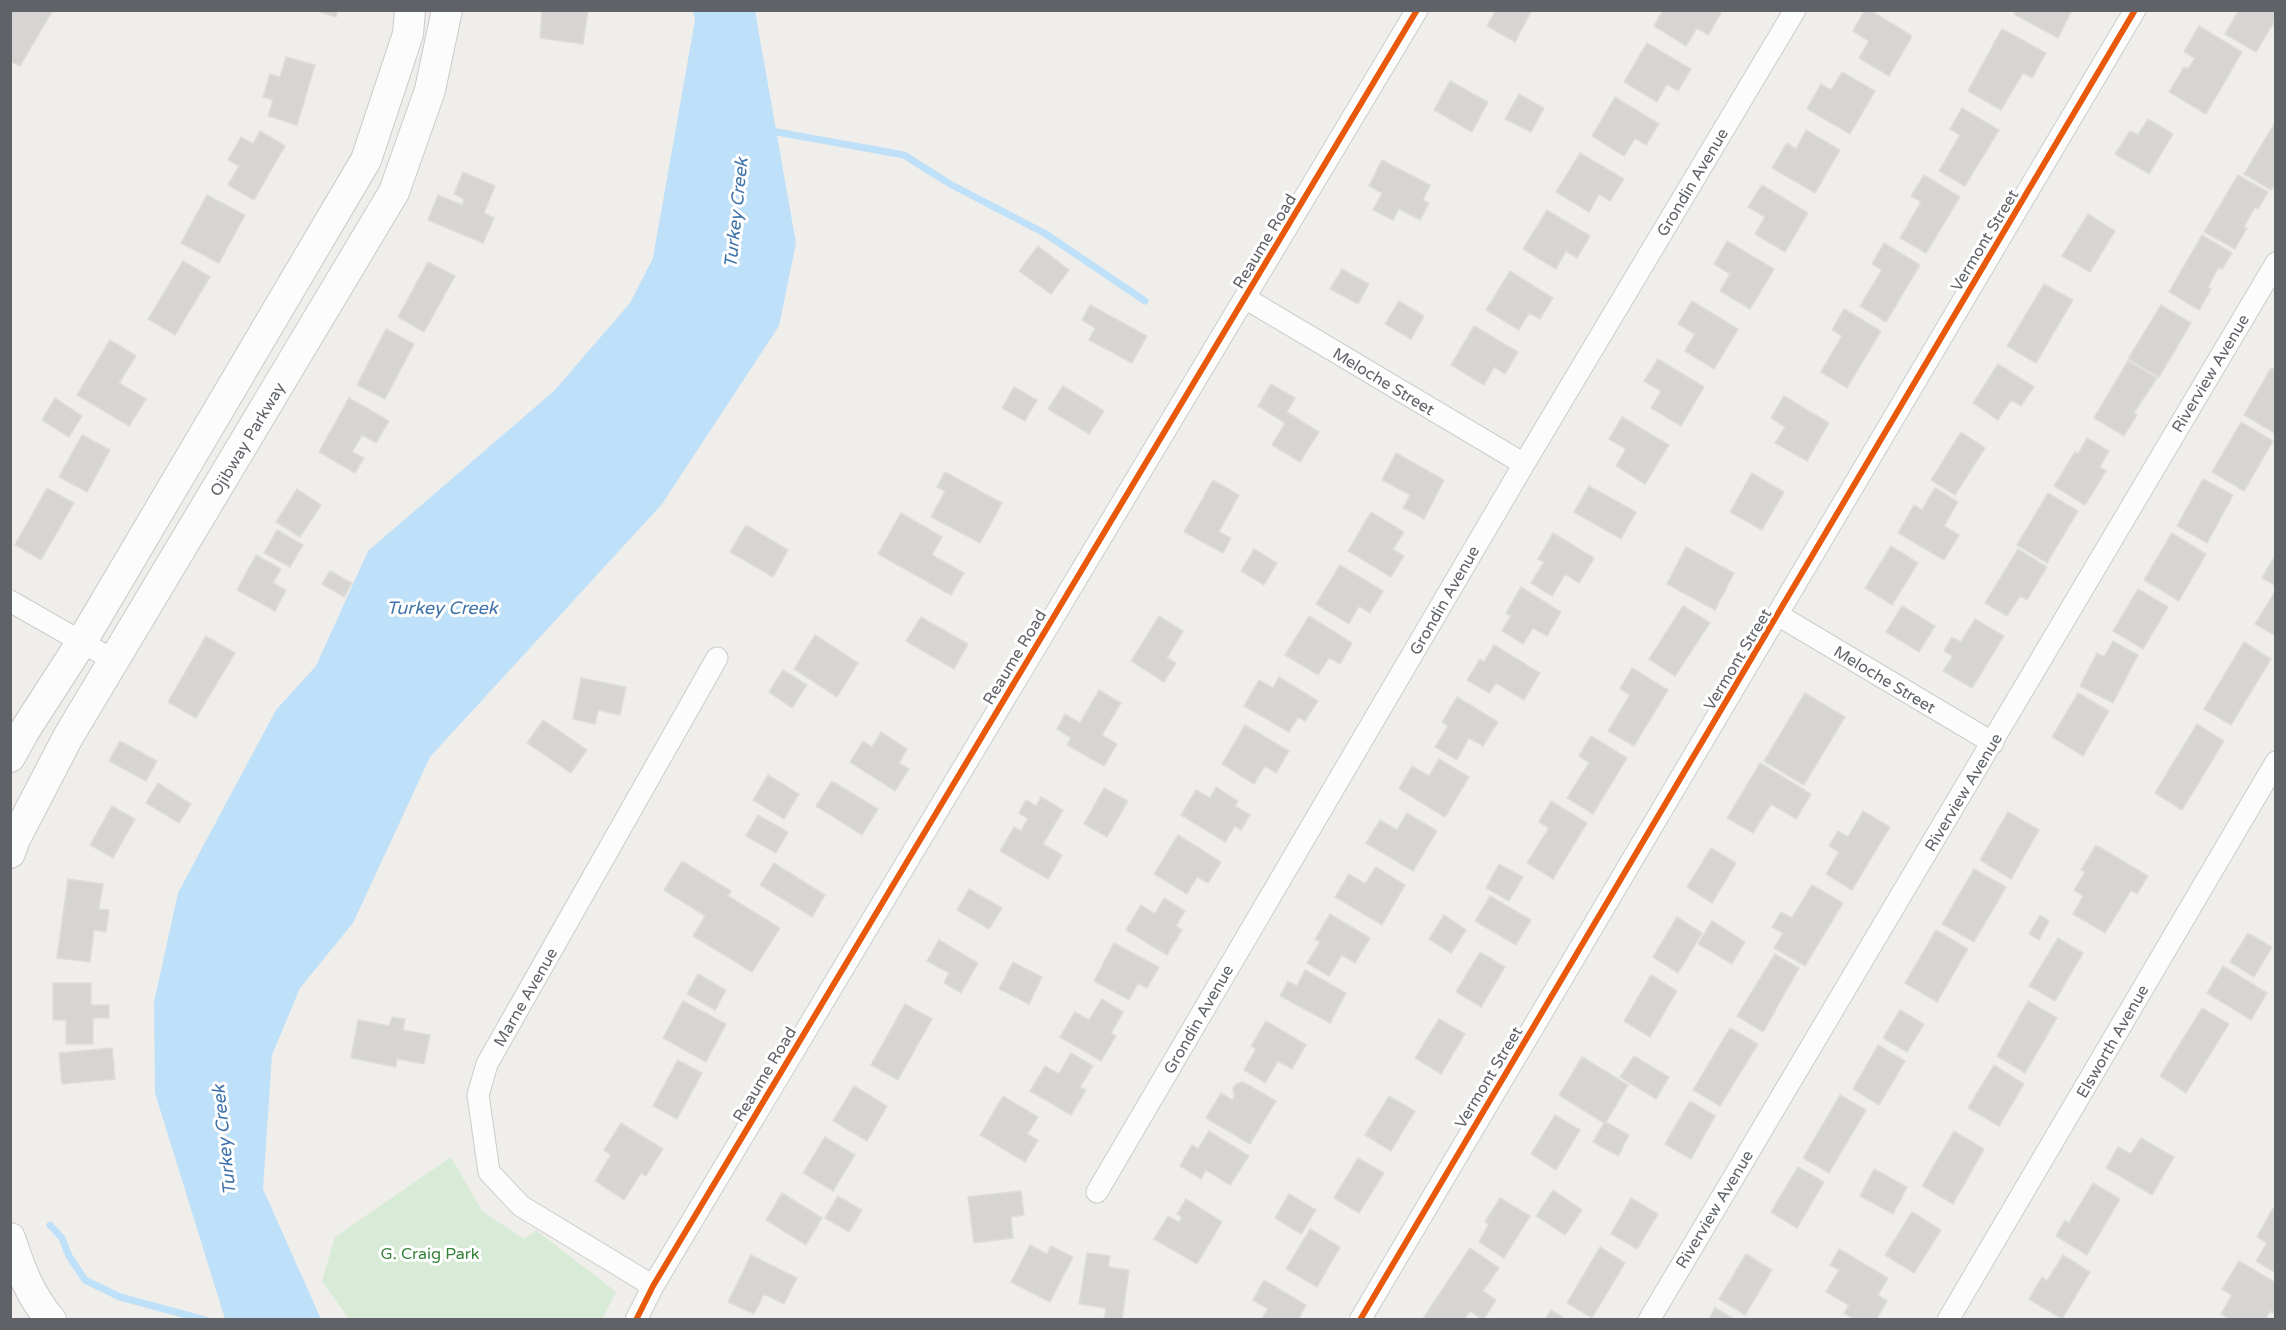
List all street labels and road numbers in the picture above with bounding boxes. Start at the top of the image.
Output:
street label: Grondin Avenue [1653,125,1733,240]
street label: Vermont Street [1947,186,2023,295]
street label: Reaume Road [1229,190,1301,293]
street label: Riverview Avenue [2168,311,2254,436]
street label: Meloche Street [1329,344,1438,420]
street label: Ojibway Parkway [206,379,290,500]
street label: Grondin Avenue [1406,542,1484,659]
street label: Vermont Street [1700,605,1776,714]
street label: Reaume Road [979,606,1051,709]
street label: Meloche Street [1830,642,1939,718]
street label: Riverview Avenue [1921,730,2007,855]
street label: Marne Avenue [490,945,562,1050]
street label: Grondin Avenue [1160,961,1238,1078]
street label: Elsworth Avenue [2072,981,2153,1102]
street label: Reaume Road [729,1023,801,1126]
street label: Vermont Street [1451,1023,1527,1132]
street label: Riverview Avenue [1672,1147,1758,1272]

